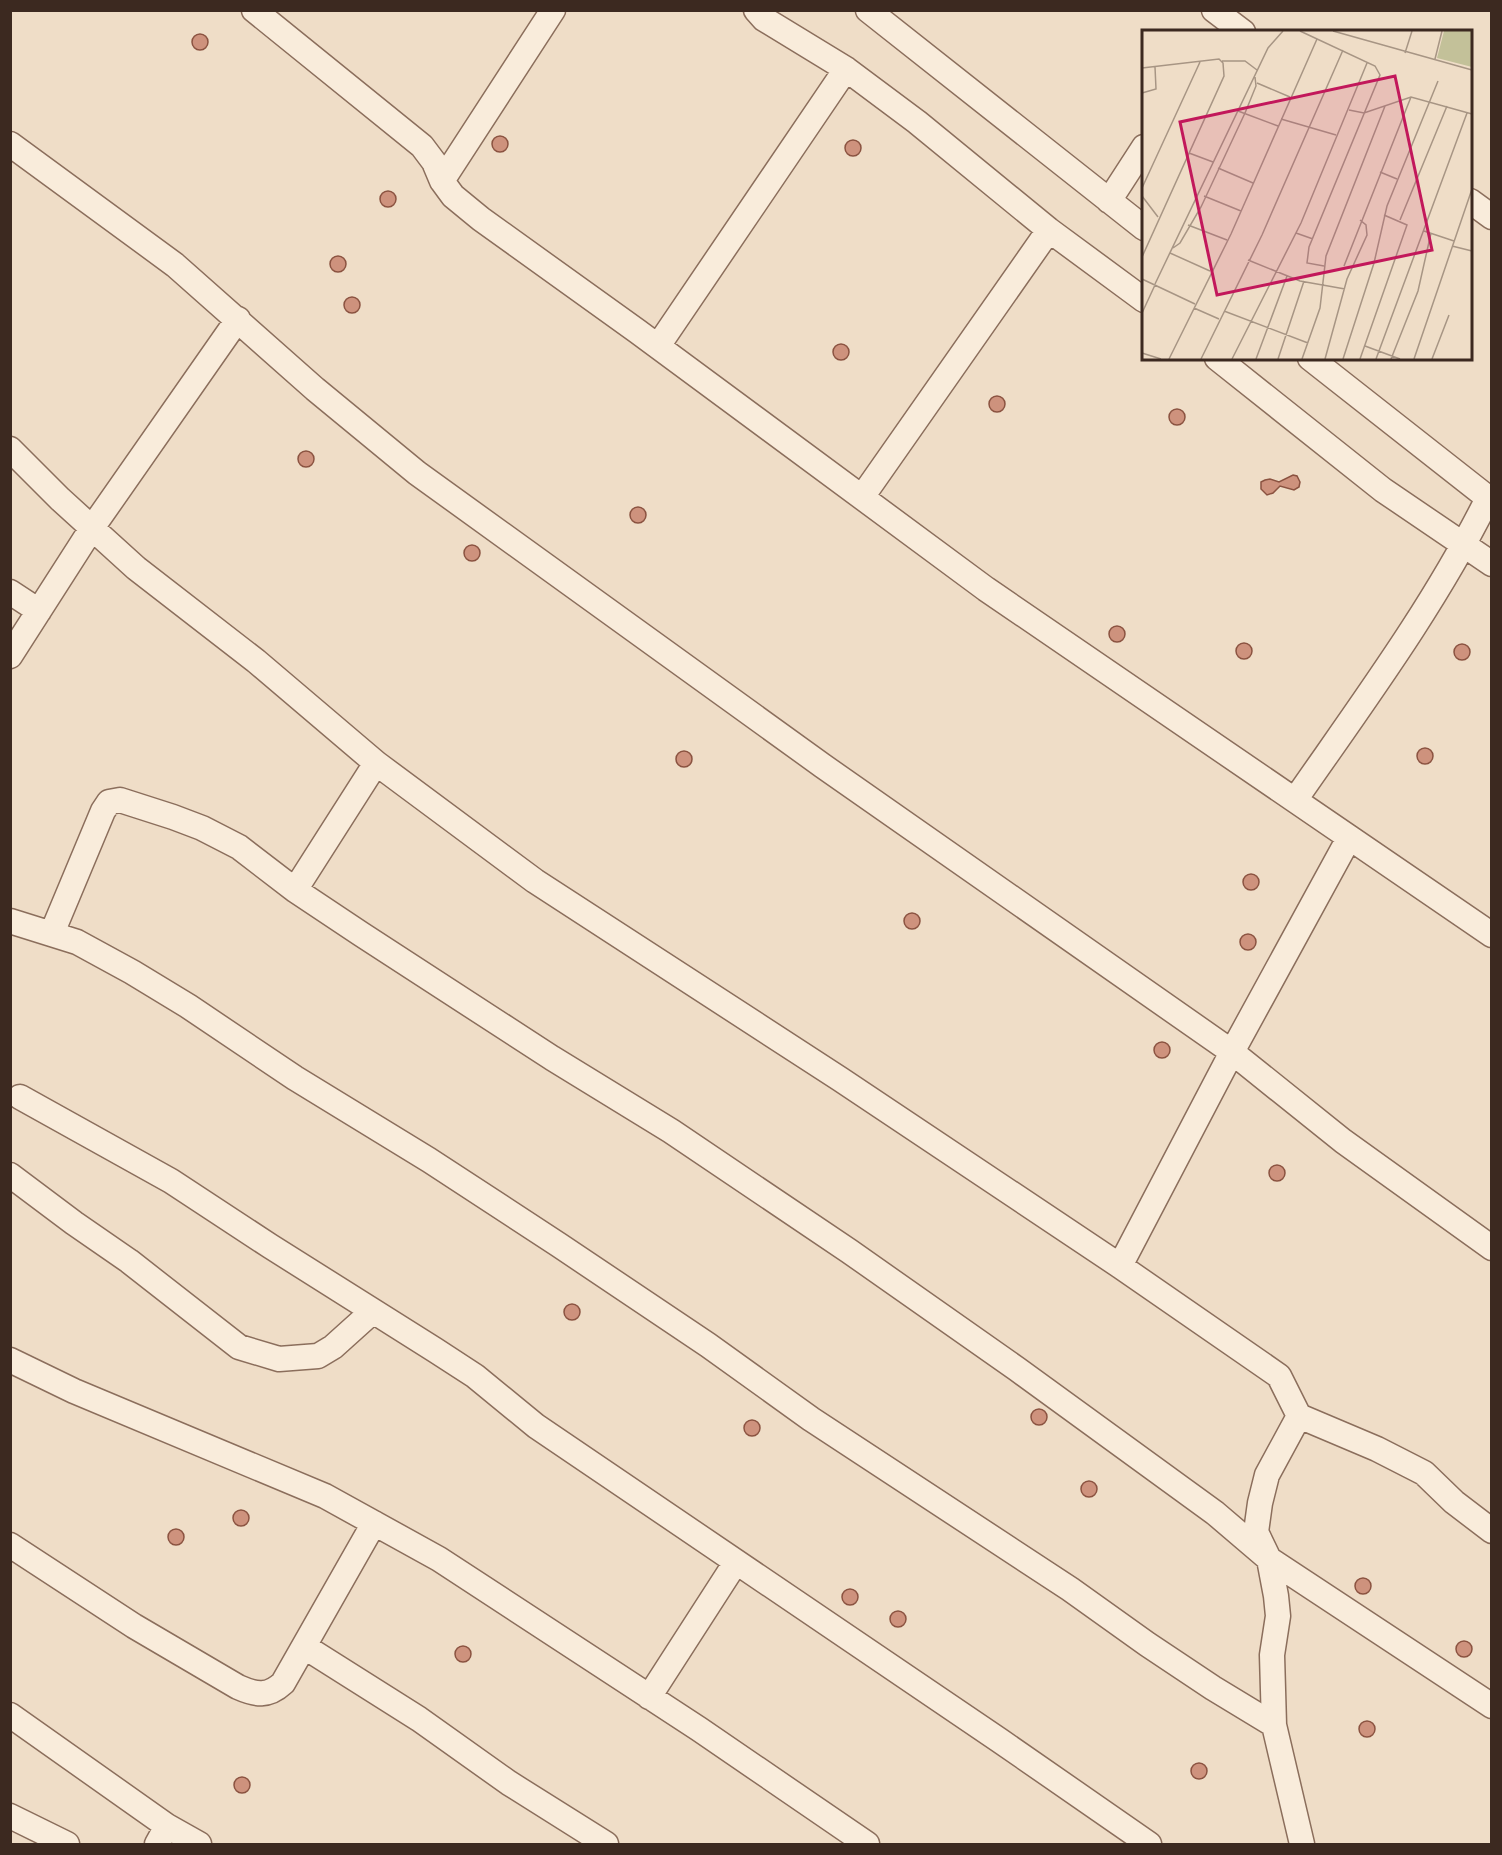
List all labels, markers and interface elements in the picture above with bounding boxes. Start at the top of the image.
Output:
inset map [1142,30,1472,360]

